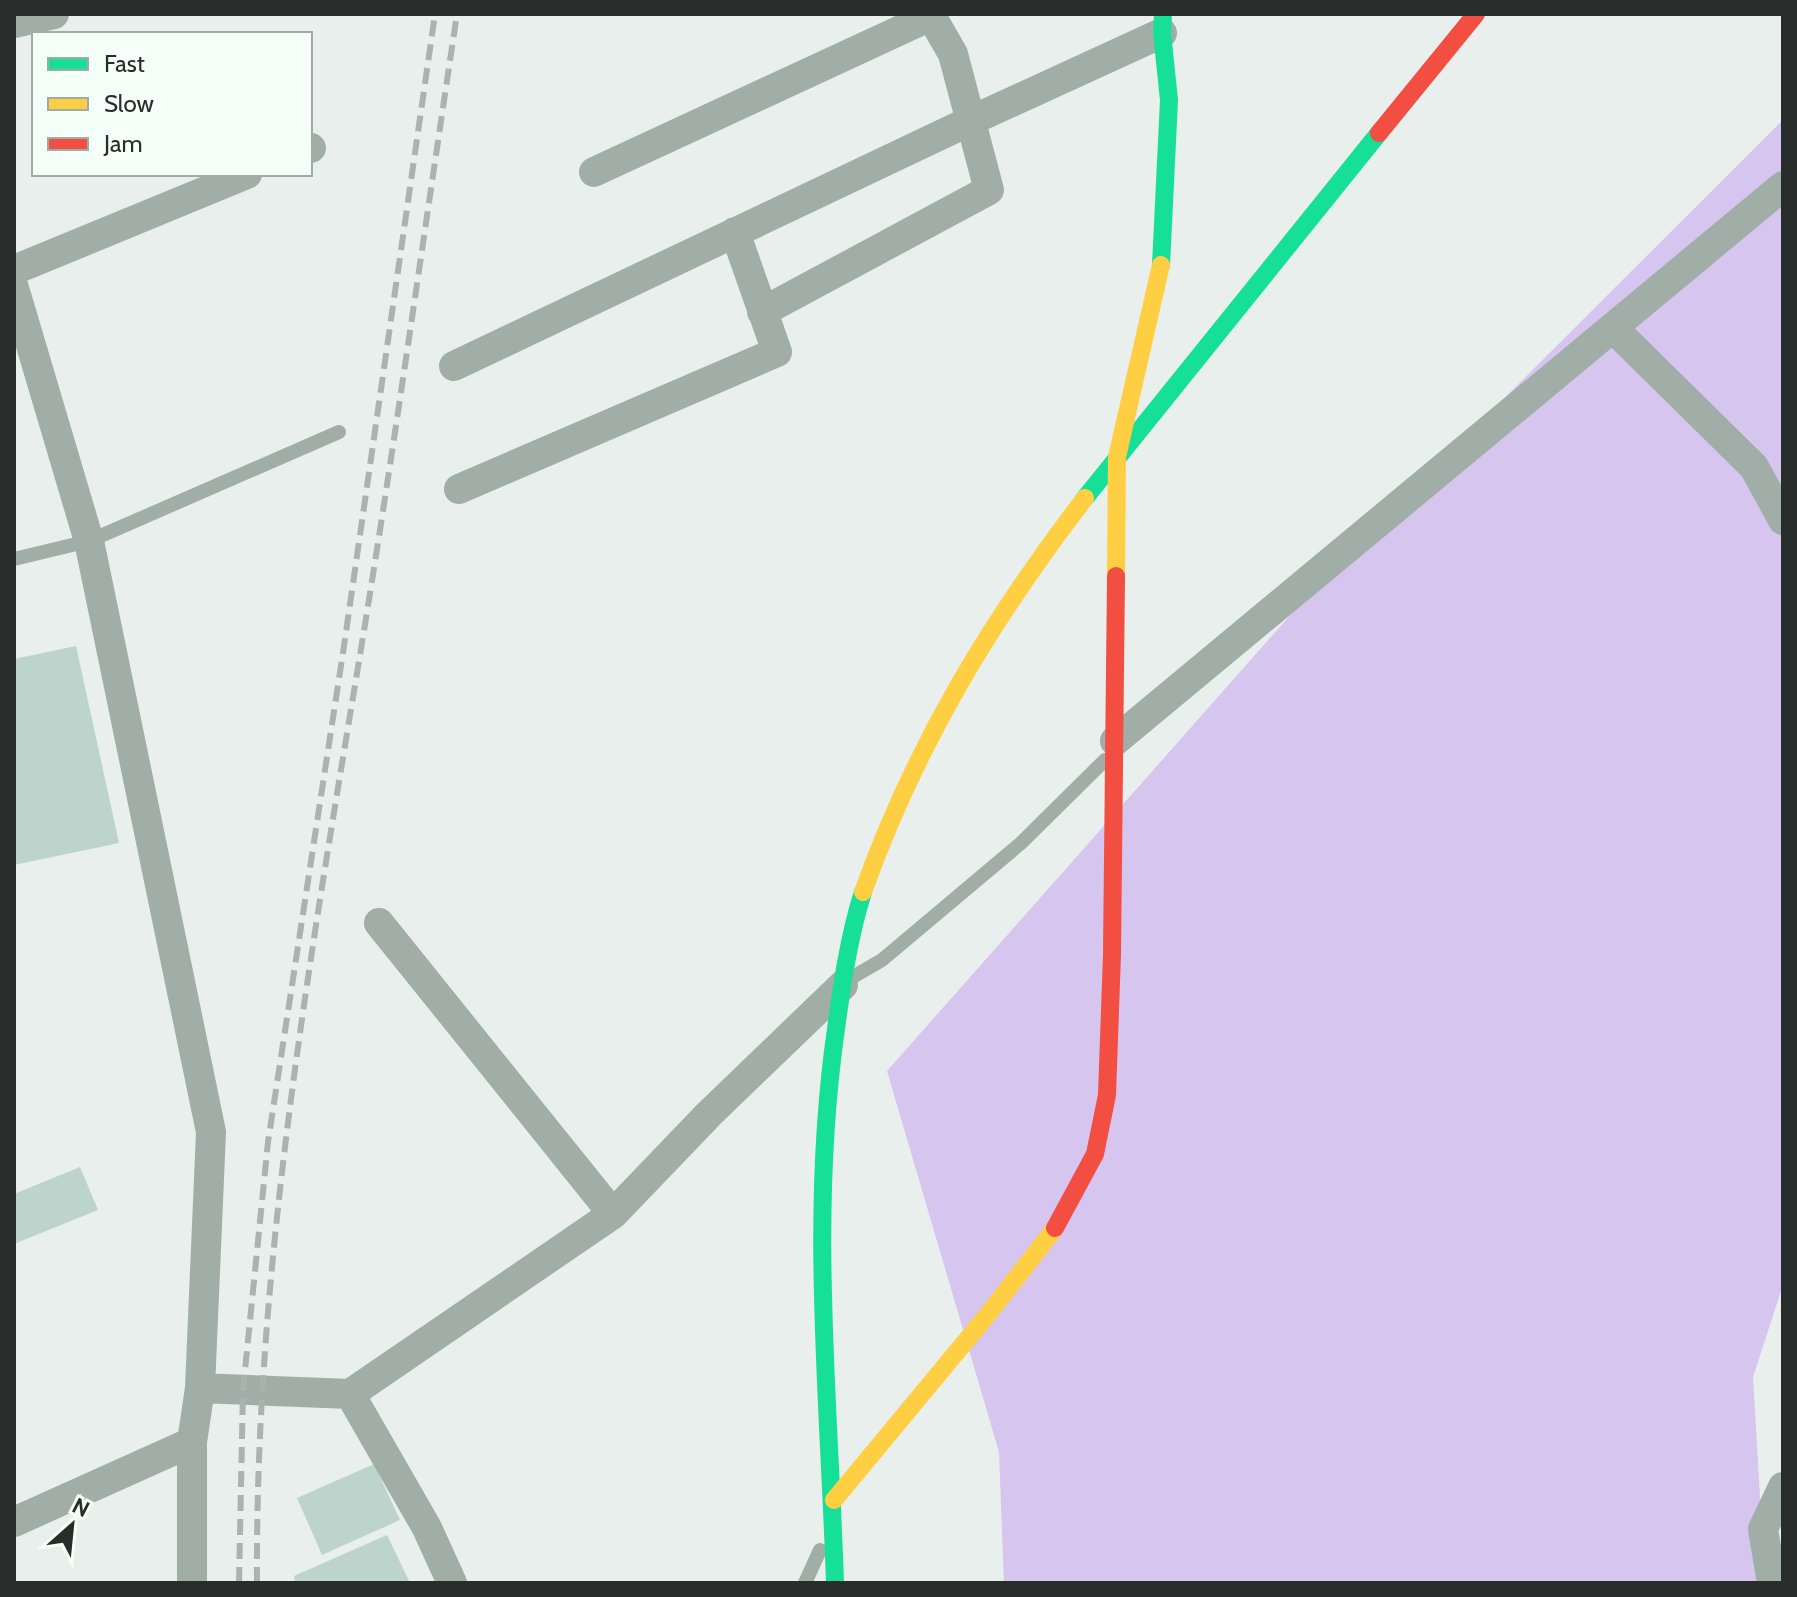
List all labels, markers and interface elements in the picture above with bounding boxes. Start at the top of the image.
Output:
legend [32,32,312,176]
text: Fast [104,49,145,78]
text: Slow [104,89,154,118]
text: Jam [103,129,142,158]
north arrow [32,1485,112,1565]
text: N [68,1492,94,1523]

